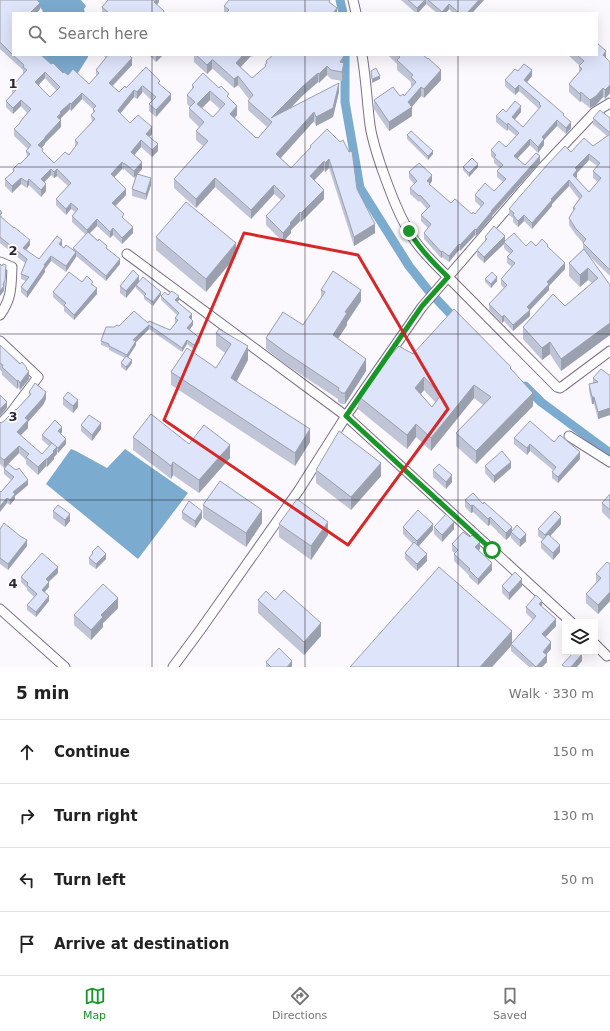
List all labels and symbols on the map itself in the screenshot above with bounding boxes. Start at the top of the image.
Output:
text: 1 [8,76,18,91]
route end [400,222,418,240]
text: 2 [8,243,18,258]
text: 3 [8,409,18,424]
route start [483,541,501,559]
text: 4 [8,576,18,591]

